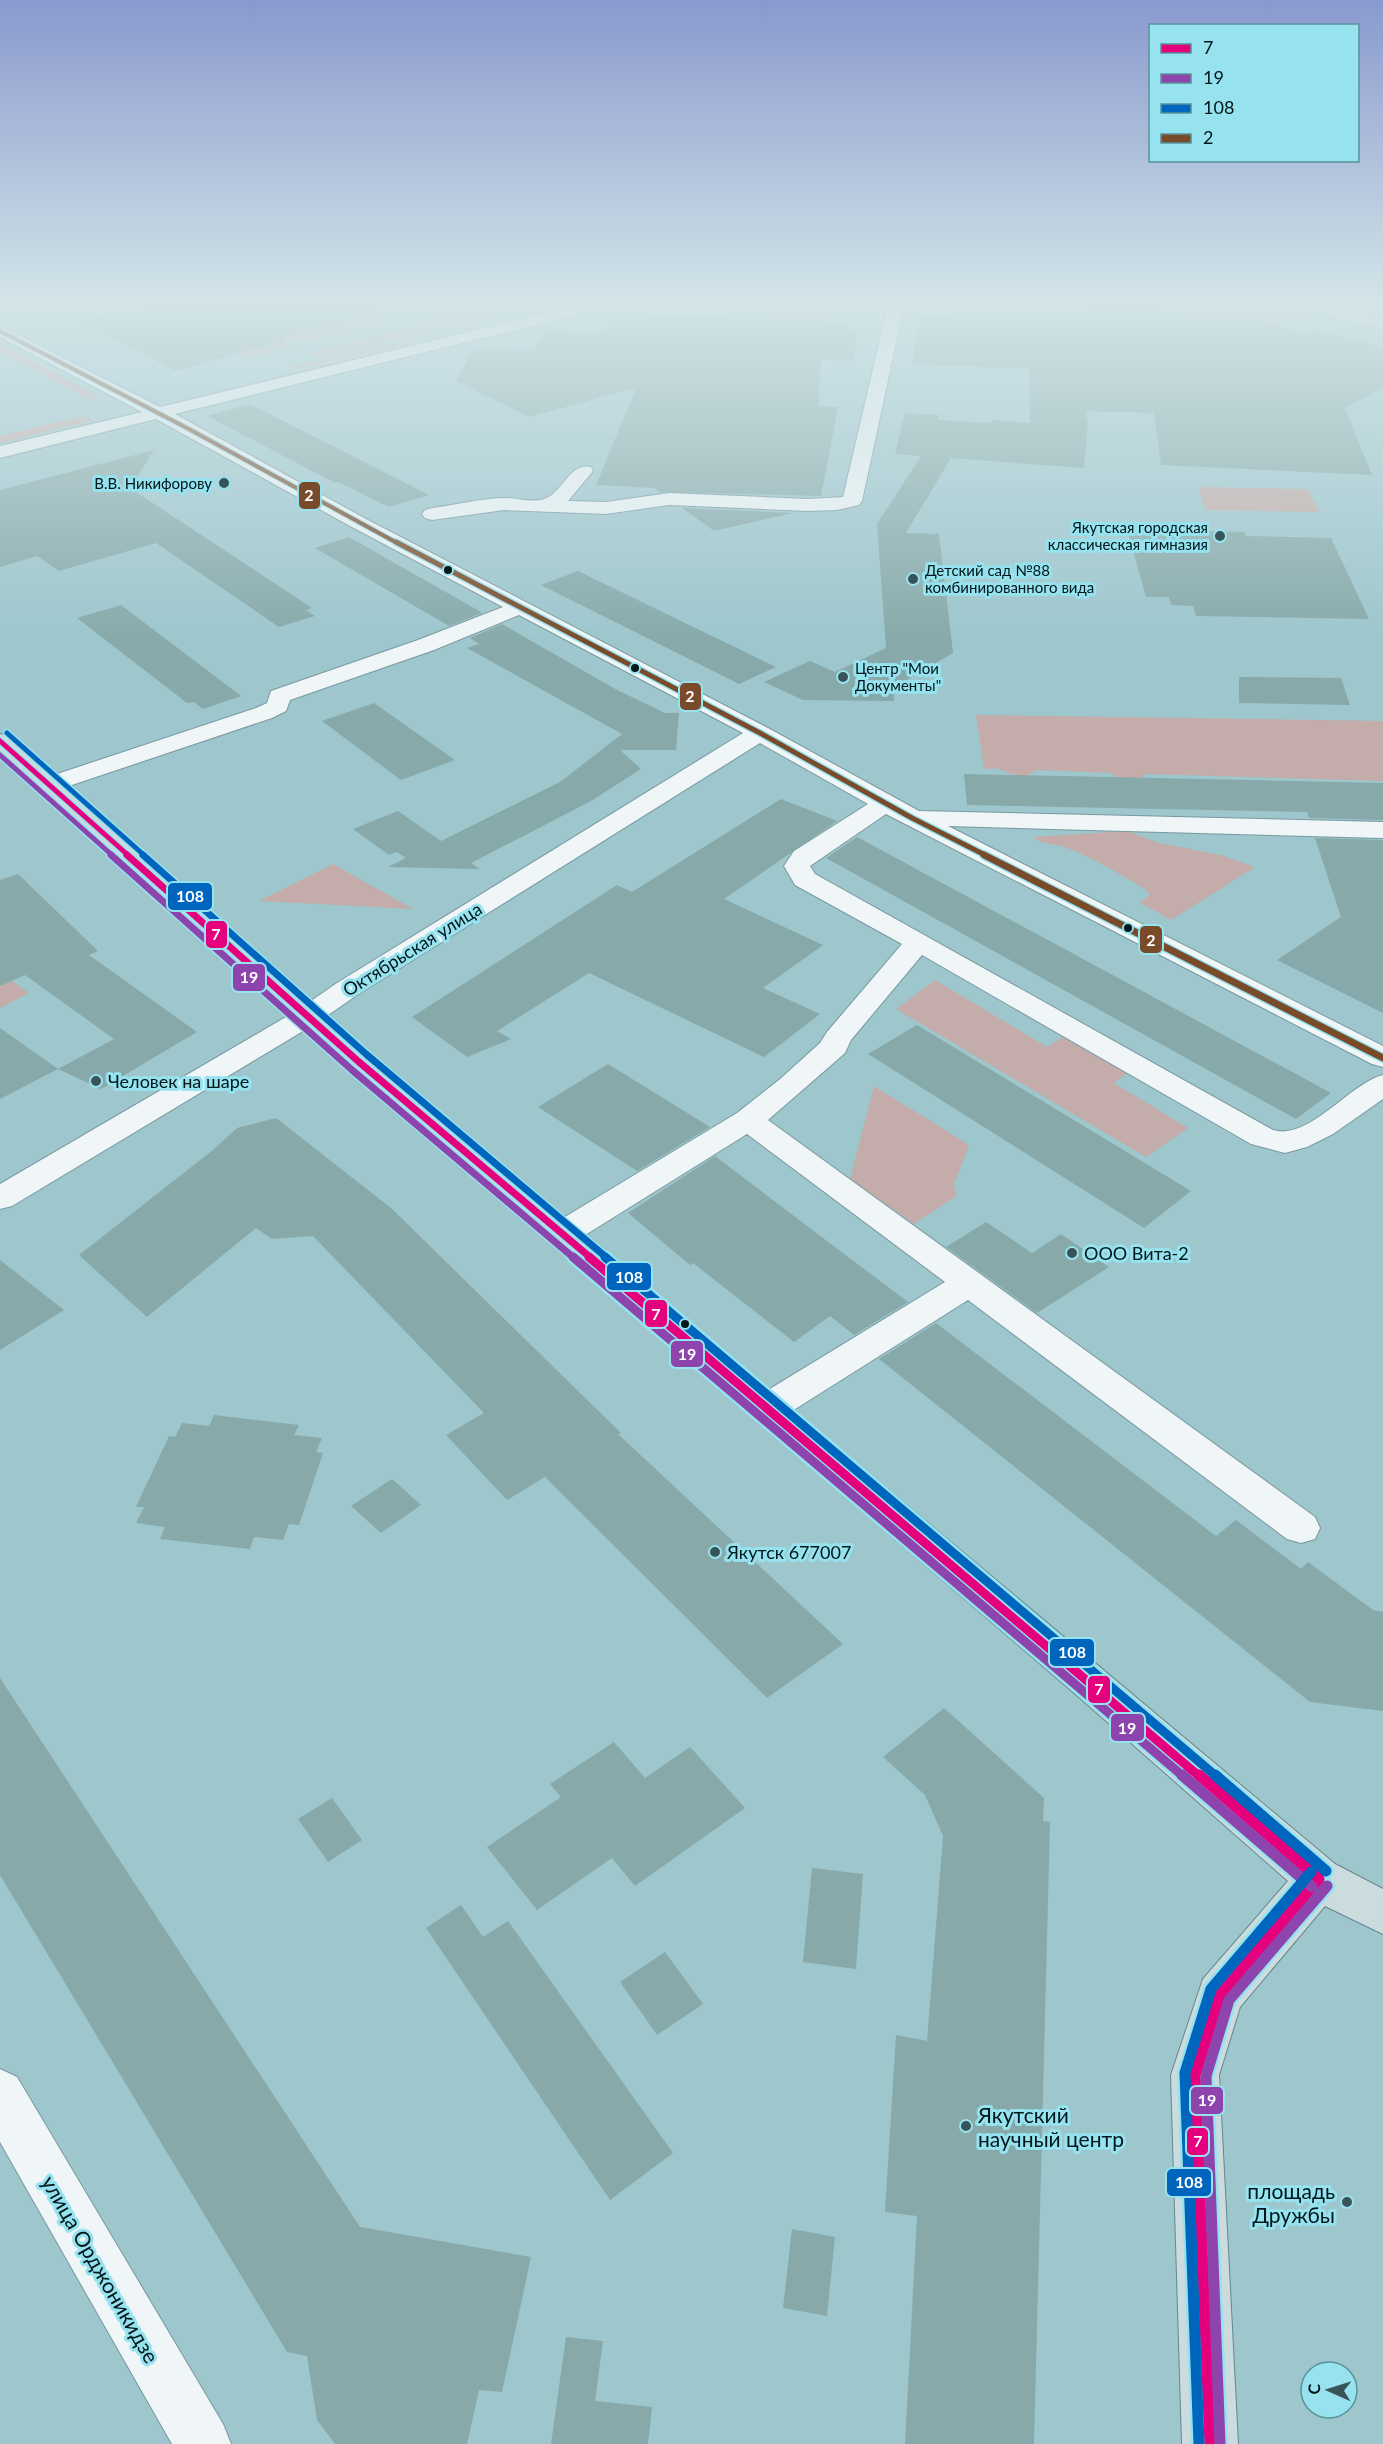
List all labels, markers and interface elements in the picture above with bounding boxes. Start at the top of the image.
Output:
legend [1149,24,1359,162]
text: 7 [1203,36,1213,58]
text: 19 [1203,66,1224,88]
text: 108 [1203,96,1234,118]
text: 2 [1203,126,1213,148]
place label: В.В. Никифорову [94,474,212,492]
marker: В.В. Никифорову [217,476,231,490]
line badge: 2 [298,481,321,510]
text: 2 [304,485,314,504]
place label: Якутская городская классическая гимназия [1048,518,1208,553]
marker: Якутская городская классическая гимназия [1213,529,1227,543]
place label: Детский сад №88 комбинированного вида [925,561,1094,596]
unlabelled marker [442,564,454,576]
marker: Детский сад №88 комбинированного вида [906,572,920,586]
place label: Центр "Мои Документы" [855,659,941,694]
unlabelled marker [629,662,641,674]
marker: Центр "Мои Документы" [836,670,850,684]
line badge: 2 [679,682,702,711]
text: 2 [685,686,695,705]
line badge: 108 [167,882,213,911]
text: 108 [176,886,204,905]
street label: Октябрьская улица [338,897,486,1001]
line badge: 7 [205,920,228,949]
unlabelled marker [1122,922,1134,934]
text: 7 [211,924,221,943]
line badge: 2 [1139,925,1163,954]
text: 2 [1146,930,1156,949]
line badge: 19 [232,963,266,992]
text: 19 [240,967,258,986]
place label: Человек на шаре [108,1070,249,1092]
marker: Человек на шаре [89,1074,103,1088]
place label: ООО Вита-2 [1084,1242,1189,1264]
marker: ООО Вита-2 [1065,1246,1079,1260]
line badge: 108 [606,1262,652,1291]
text: 108 [615,1267,643,1286]
line badge: 7 [644,1299,668,1328]
text: 7 [651,1304,661,1323]
unlabelled marker [679,1318,691,1330]
line badge: 19 [670,1340,704,1368]
text: 19 [678,1344,696,1363]
place label: Якутск 677007 [726,1541,851,1563]
marker: Якутск 677007 [708,1545,722,1559]
line badge: 108 [1049,1638,1095,1667]
text: 108 [1058,1642,1086,1661]
line badge: 7 [1087,1675,1111,1704]
text: 7 [1094,1679,1104,1698]
line badge: 19 [1110,1713,1145,1742]
text: 19 [1118,1718,1136,1737]
line badge: 19 [1190,2086,1224,2115]
text: 19 [1198,2090,1216,2109]
place label: Якутский научный центр [977,2102,1124,2151]
marker: Якутский научный центр [959,2119,973,2133]
line badge: 7 [1186,2127,1209,2156]
text: 7 [1193,2131,1203,2150]
line badge: 108 [1166,2168,1212,2197]
street label: улица Орджоникидзе [37,2171,165,2367]
text: 108 [1175,2172,1203,2191]
place label: площадь Дружбы [1247,2178,1335,2227]
marker: площадь Дружбы [1340,2195,1354,2209]
north arrow [1299,2360,1359,2420]
text: С [1304,2383,1323,2395]

